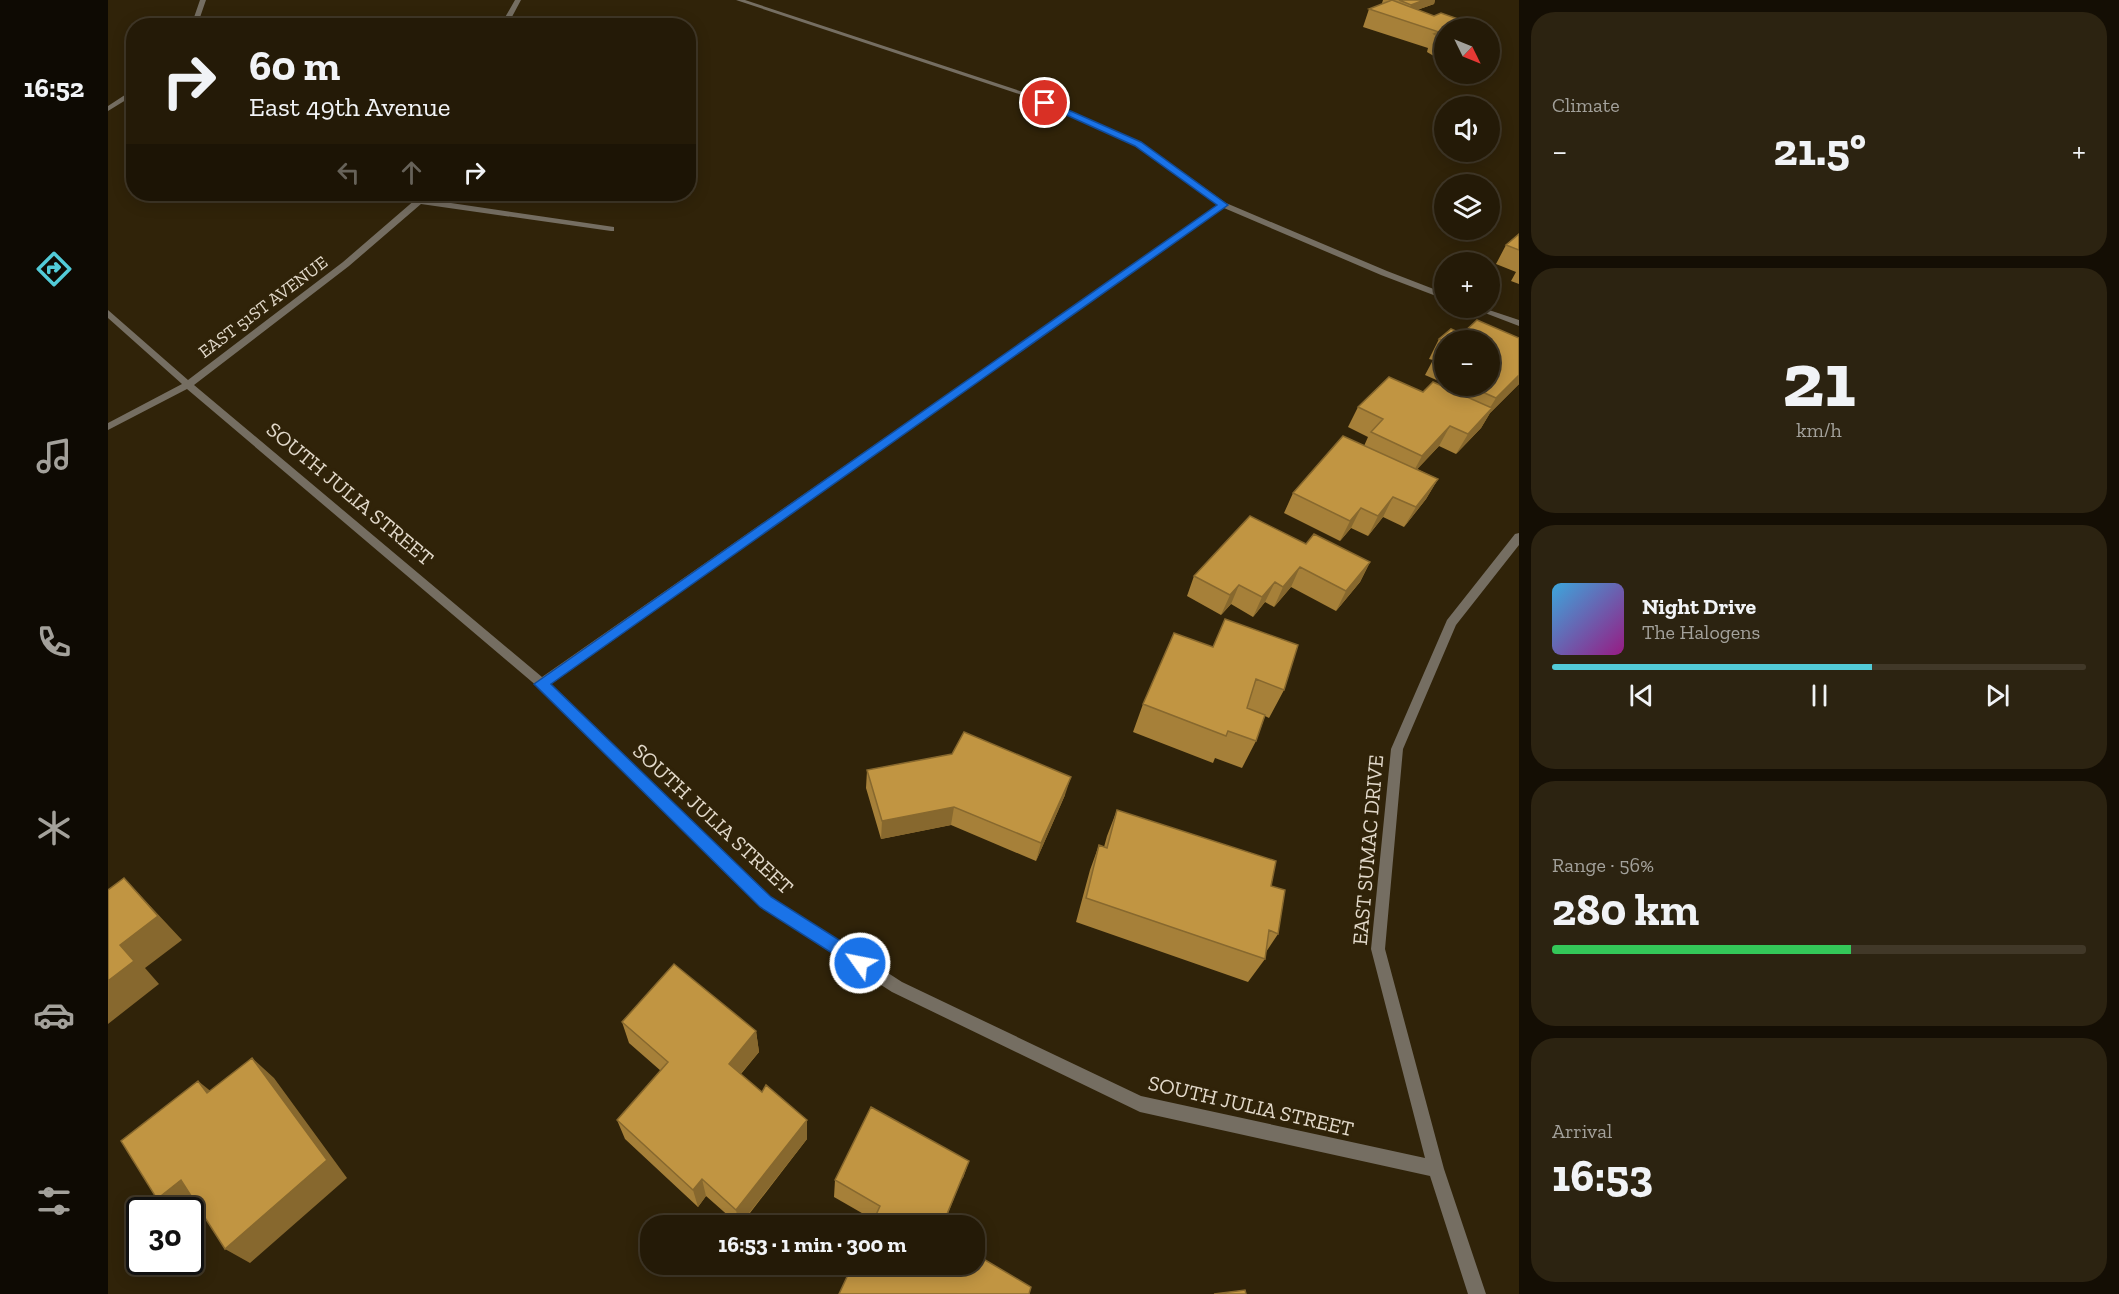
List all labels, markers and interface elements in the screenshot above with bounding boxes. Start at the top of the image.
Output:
north arrow [1434,18,1500,84]
map controls [1434,18,1500,396]
text: 60 m [249,40,340,91]
icon: right [150,42,228,120]
text: 16:52 [24,72,84,104]
pin [1019,77,1070,128]
icon: arrive [1028,86,1061,119]
text: East 49th Avenue [249,91,451,123]
text: Climate [1552,93,1620,117]
button: sound [1434,96,1500,162]
text: 21.5° [1774,123,1866,177]
text: − [1552,131,1567,170]
text: + [2072,131,2086,170]
icon: left [332,156,365,189]
icon: ahead [395,156,428,189]
icon: right [458,156,491,189]
button: layers [1434,174,1500,240]
icon: directions [33,248,75,290]
street label: EAST 51ST AVENUE [194,251,332,363]
button: + [1434,252,1500,318]
button: − [1434,330,1500,396]
text: 21 [1782,332,1856,426]
street label: SOUTH JULIA STREET [262,417,439,571]
text: km/h [1796,418,1842,442]
icon: music [33,435,75,477]
text: Night Drive [1642,593,1756,620]
text: The Halogens [1642,620,1760,644]
icon: phone [33,621,75,663]
icon: previous [1625,679,1658,712]
icon: pause [1803,679,1836,712]
icon: next [1981,679,2014,712]
street label: SOUTH JULIA STREET [628,738,799,899]
street label: EAST SUMAC DRIVE [1347,754,1388,946]
icon: climate [33,807,75,849]
text: Range · 56% [1552,853,1654,877]
text: 280 km [1552,883,1699,937]
position arrow [828,931,892,995]
icon: car [33,994,75,1036]
street label: SOUTH JULIA STREET [1146,1070,1356,1141]
text: Arrival [1552,1119,1612,1143]
text: 16:53 [1552,1149,1653,1203]
icon: filters [33,1180,75,1222]
speed limit sign: 30 [126,1197,204,1275]
text: 16:53 · 1 min · 300 m [718,1231,907,1258]

